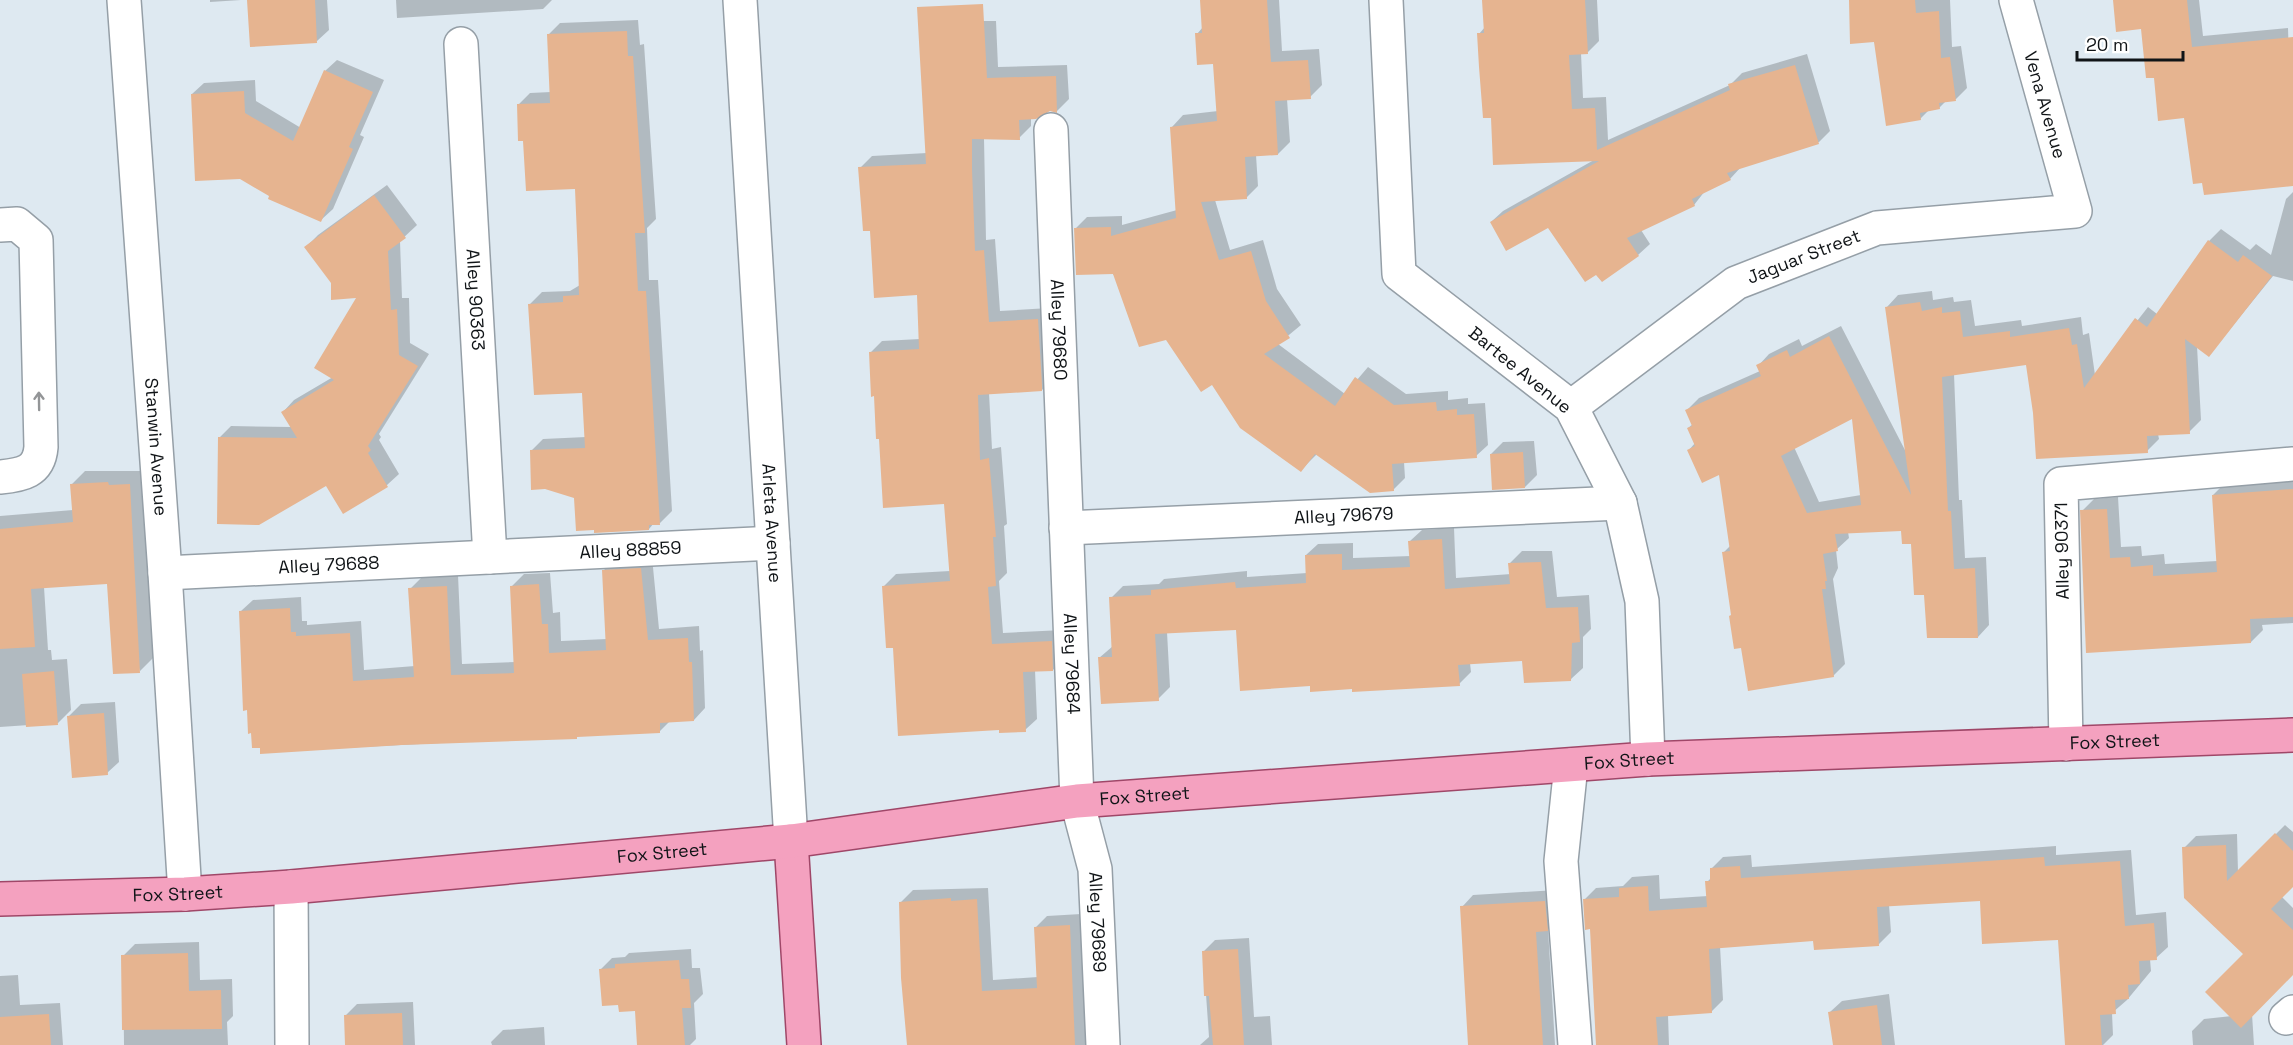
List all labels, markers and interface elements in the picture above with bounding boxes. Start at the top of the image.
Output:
scale bar [2077,24,2184,62]
text: 20 m [2086,33,2129,56]
street label: Vena Avenue [2019,49,2072,161]
street label: Jaguar Street [1743,224,1863,289]
street label: Alley 90363 [462,248,490,351]
street label: Alley 79680 [1046,279,1073,381]
street label: Bartee Avenue [1464,321,1577,418]
street label: Stanwin Avenue [140,377,173,517]
one-way arrow [34,392,45,412]
street label: Arleta Avenue [757,463,787,583]
street label: Alley 79679 [1293,501,1394,529]
street label: Alley 90371 [2049,502,2074,600]
street label: Alley 88859 [579,536,682,564]
street label: Alley 79688 [278,550,380,578]
street label: Alley 79684 [1059,613,1086,715]
street label: Fox Street [2069,728,2161,754]
street label: Fox Street [1583,746,1675,775]
street label: Fox Street [1099,781,1191,810]
street label: Fox Street [616,837,708,868]
street label: Alley 79689 [1084,871,1112,973]
street label: Fox Street [132,880,224,906]

